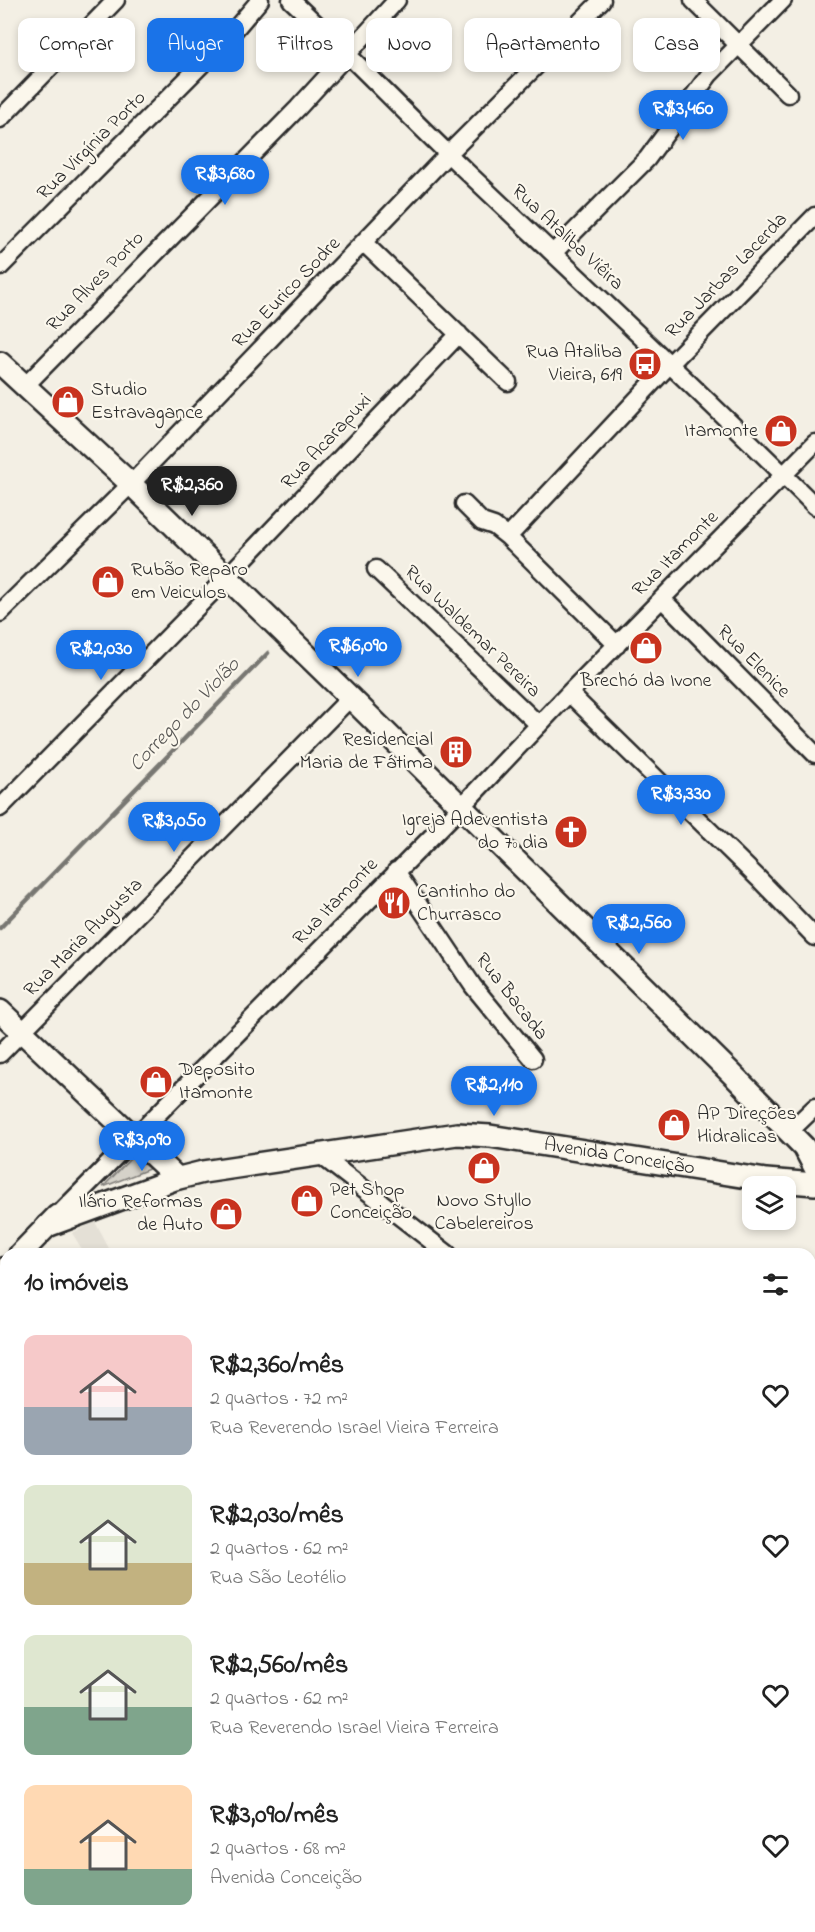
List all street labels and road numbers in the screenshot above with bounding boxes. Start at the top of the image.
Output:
street label: Rua Virgínia Porto [31,85,154,208]
street label: Rua Ataliba Viêira [504,178,630,298]
street label: Rua Jarbas Lacerda [659,206,795,346]
street label: Rua Alves Porto [40,225,152,339]
street label: Rua Eurico Sodre [226,231,348,355]
street label: Rua Acarapuxi [275,387,379,497]
street label: Rua Itamonte [626,504,726,604]
street label: Rua Waldemar Pereira [397,559,547,705]
street label: Rua Elenice [710,619,797,706]
street label: Rua Itamonte [287,852,385,952]
street label: Rua Maria Augusta [18,872,151,1005]
street label: Rua Bacada [467,947,555,1047]
street label: Avenida Conceição [542,1130,697,1183]

